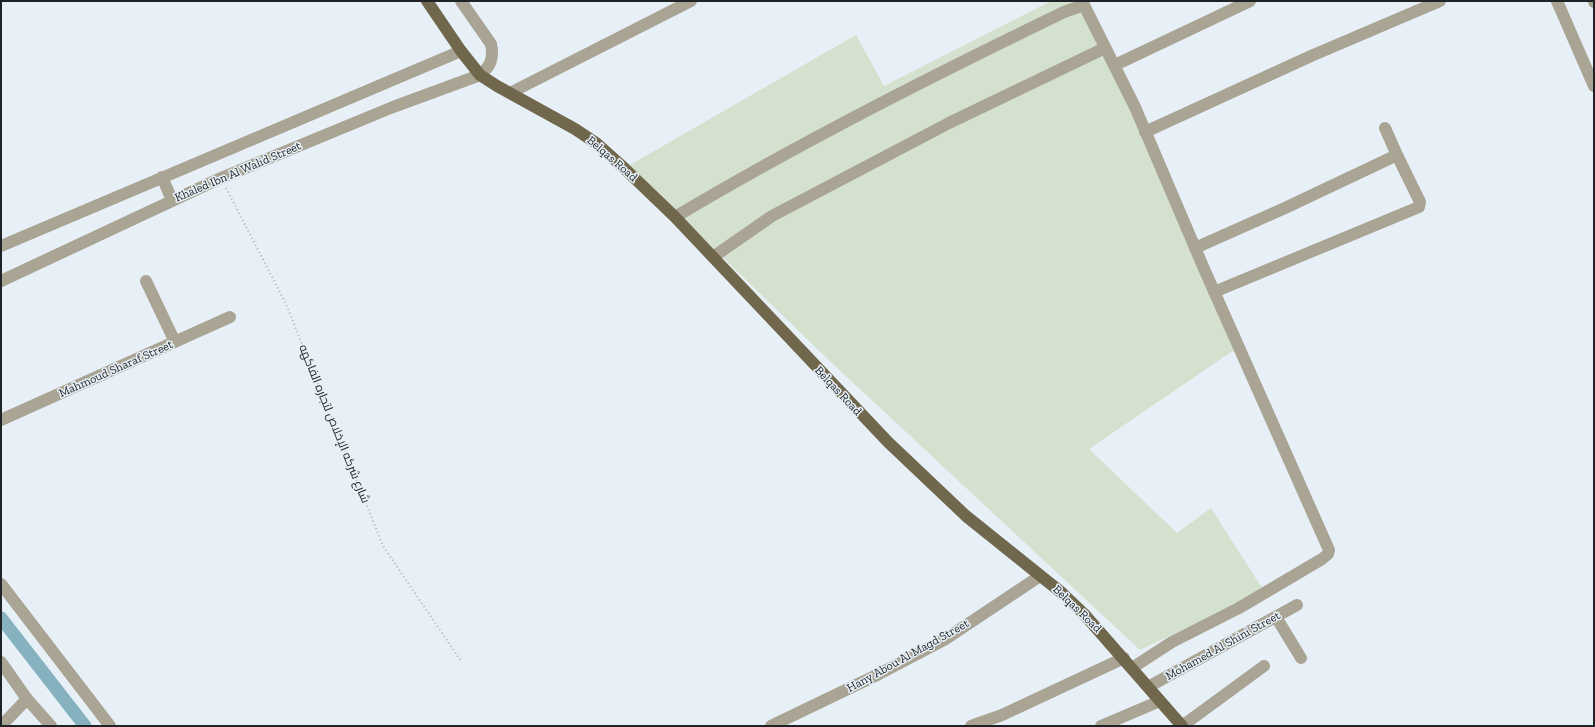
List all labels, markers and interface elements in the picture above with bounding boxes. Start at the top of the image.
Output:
street label: Belqas Road [584,133,640,185]
street label: Khaled Ibn Al Walid Street [173,139,303,205]
street label: Mahmoud Sharaf Street [57,337,175,401]
street label: شارع شركه الإخلاص لتجاره الفاكهه [296,343,372,505]
street label: Belqas Road [812,363,864,419]
street label: Belqas Road [1050,582,1104,636]
street label: Mohamed Al Shini Street [1163,608,1283,684]
street label: Hany Abou Al Magd Street [844,616,972,696]

